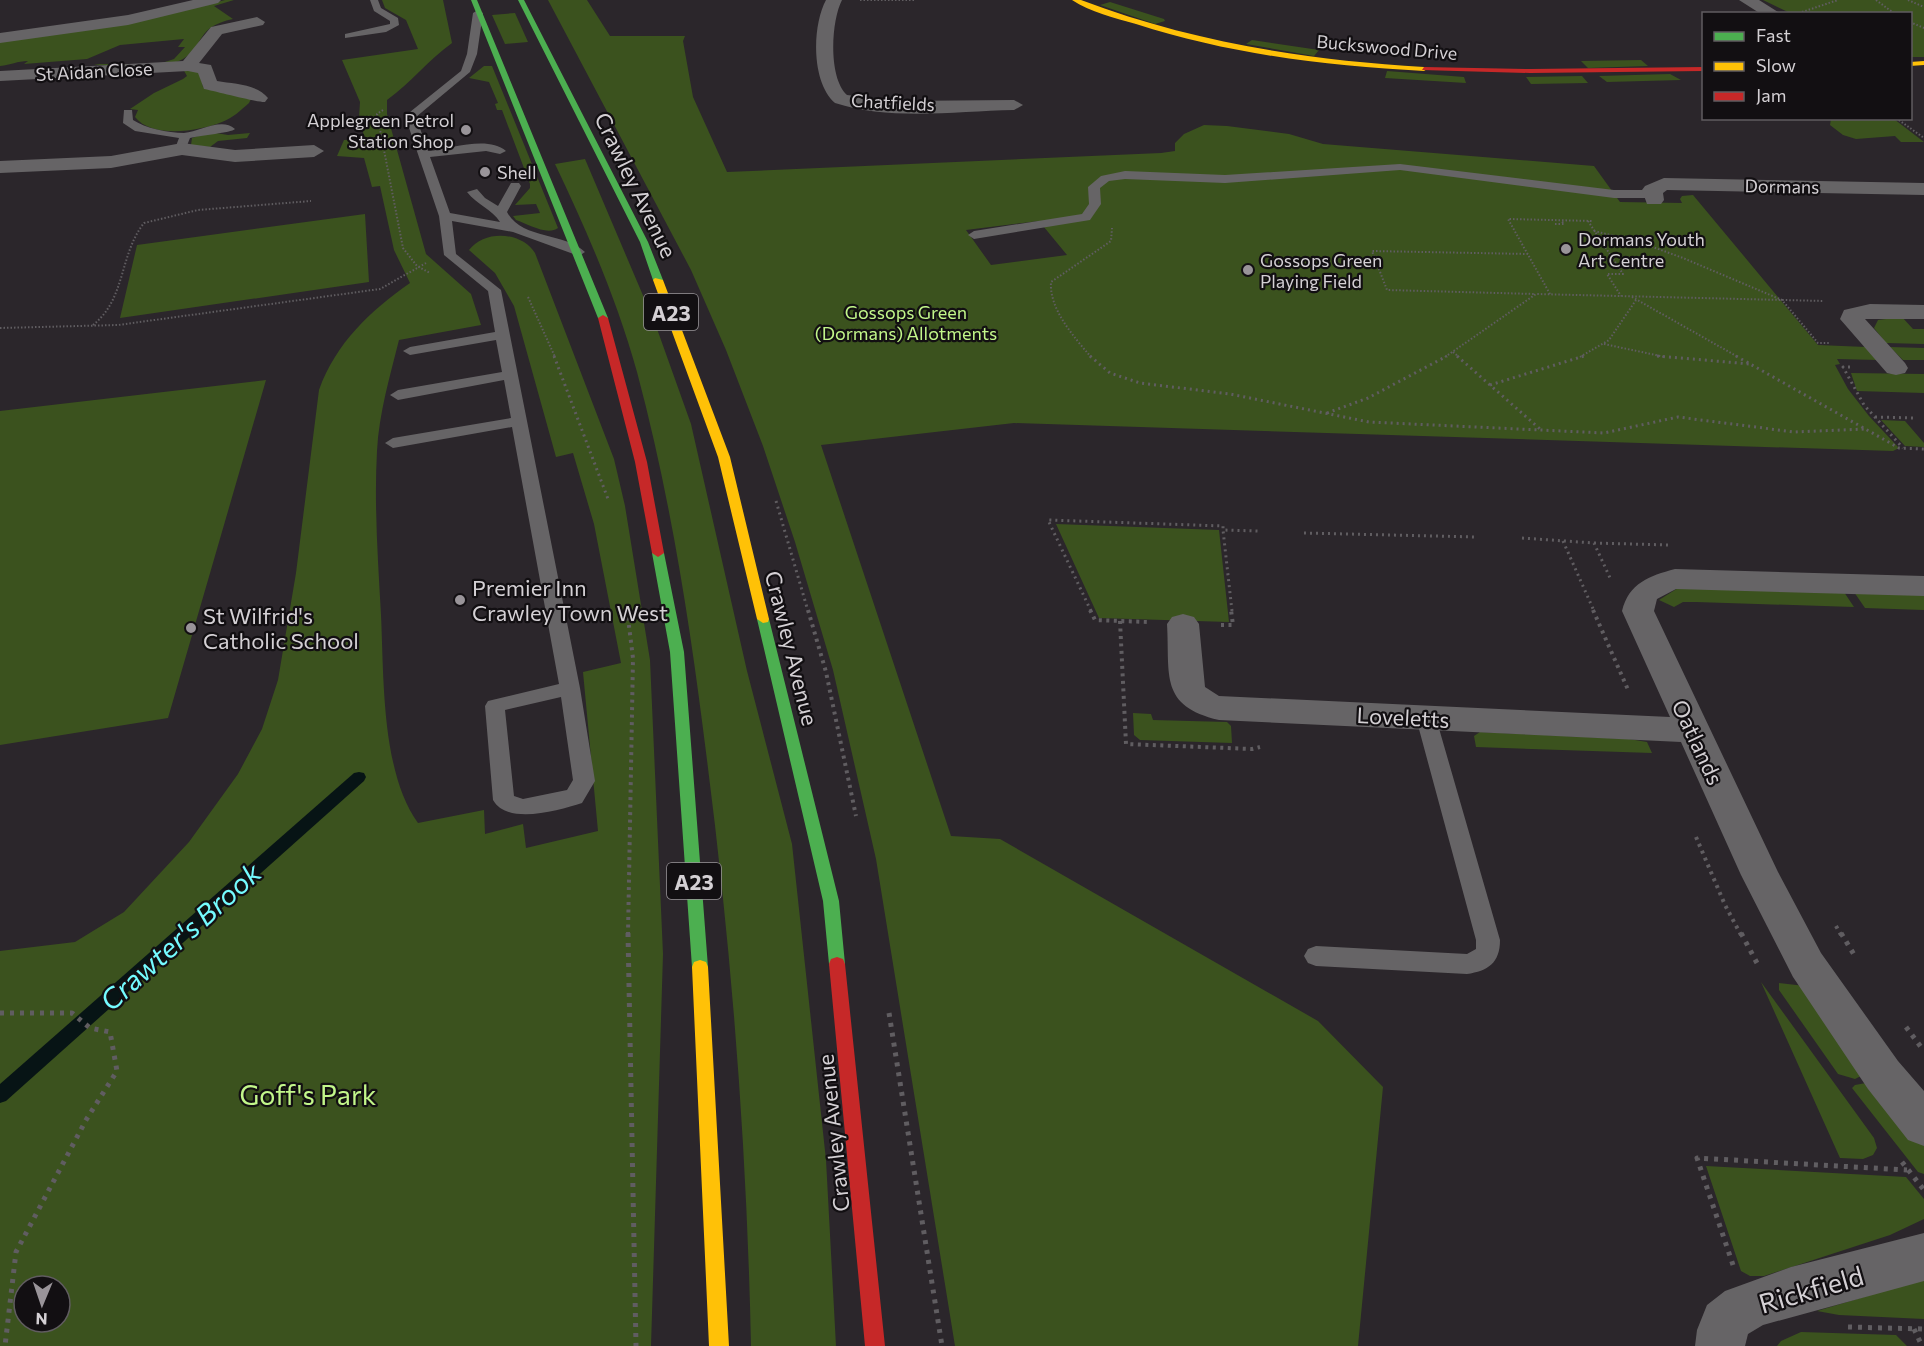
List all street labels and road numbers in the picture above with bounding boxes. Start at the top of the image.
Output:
street label: Buckswood Drive [1316,30,1458,64]
street label: St Aidan Close [35,57,153,85]
street label: Chatfields [851,89,935,115]
street label: Crawley Avenue [589,108,683,262]
street label: Dormans [1744,174,1820,198]
road number: A23 [644,294,698,330]
street label: Crawley Avenue [760,568,824,728]
street label: Oatlands [1667,695,1729,789]
street label: Loveletts [1356,701,1450,733]
road number: A23 [667,863,721,899]
street label: Crawley Avenue [811,1053,855,1213]
street label: Rickfield [1755,1258,1867,1320]

